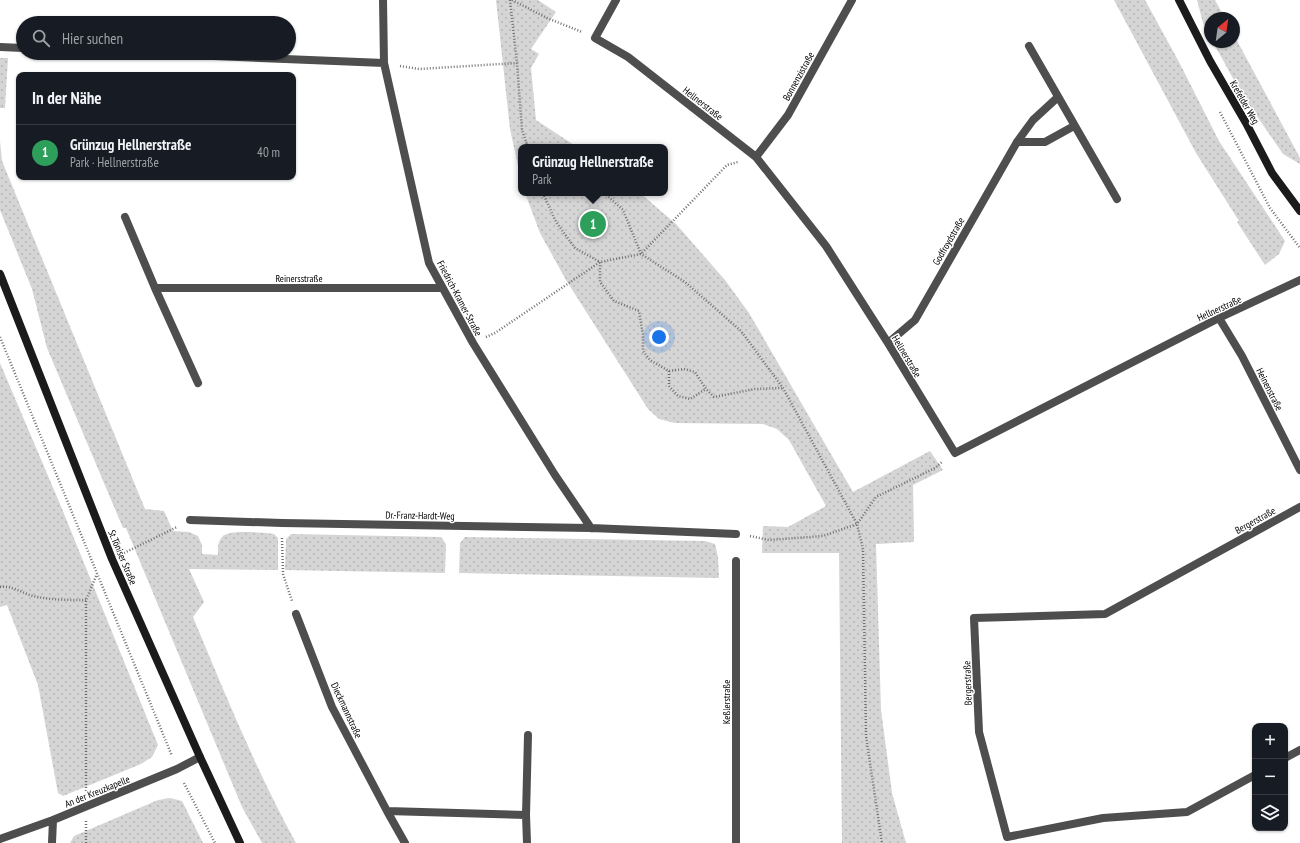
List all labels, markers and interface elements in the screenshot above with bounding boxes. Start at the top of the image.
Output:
north arrow [1204,12,1240,48]
search box [16,16,296,60]
icon: search [30,27,52,49]
text: Hier suchen [62,29,123,48]
street label: Bonnenzistraße [780,49,817,103]
street label: Krefelder Weg [1227,78,1262,126]
street label: Hellnerstraße [680,84,725,123]
text: In der Nähe [32,87,102,109]
text: Grünzug Hellnerstraße [70,135,191,154]
text: 1 [42,144,48,161]
text: 40 m [257,144,280,161]
popup [518,144,668,196]
text: Grünzug Hellnerstraße [532,152,654,171]
text: Park · Hellnerstraße [70,154,159,171]
text: Park [532,171,552,188]
pin: 1 [580,209,606,239]
street label: Godfroydstraße [930,215,967,267]
street label: Friedrich-Kramer-Straße [434,258,485,338]
street label: Reinersstraße [275,272,323,285]
street label: Hellnerstraße [1195,293,1243,324]
your location [649,327,669,347]
street label: Hellnerstraße [889,333,924,380]
street label: Heinenstraße [1253,366,1286,413]
street label: Bergerstraße [1233,504,1278,537]
street label: Dr.-Franz-Hardt-Weg [385,508,455,523]
street label: St.Töniser Straße [105,528,140,587]
street label: Bergerstraße [960,660,975,706]
street label: Dieckmannstraße [328,680,365,740]
street label: Keßlerstraße [720,680,733,724]
map controls [1252,723,1288,831]
button: + [1252,723,1288,759]
button: − [1252,759,1288,795]
street label: An der Kreuzkapelle [63,772,132,810]
button: layers [1252,795,1288,831]

